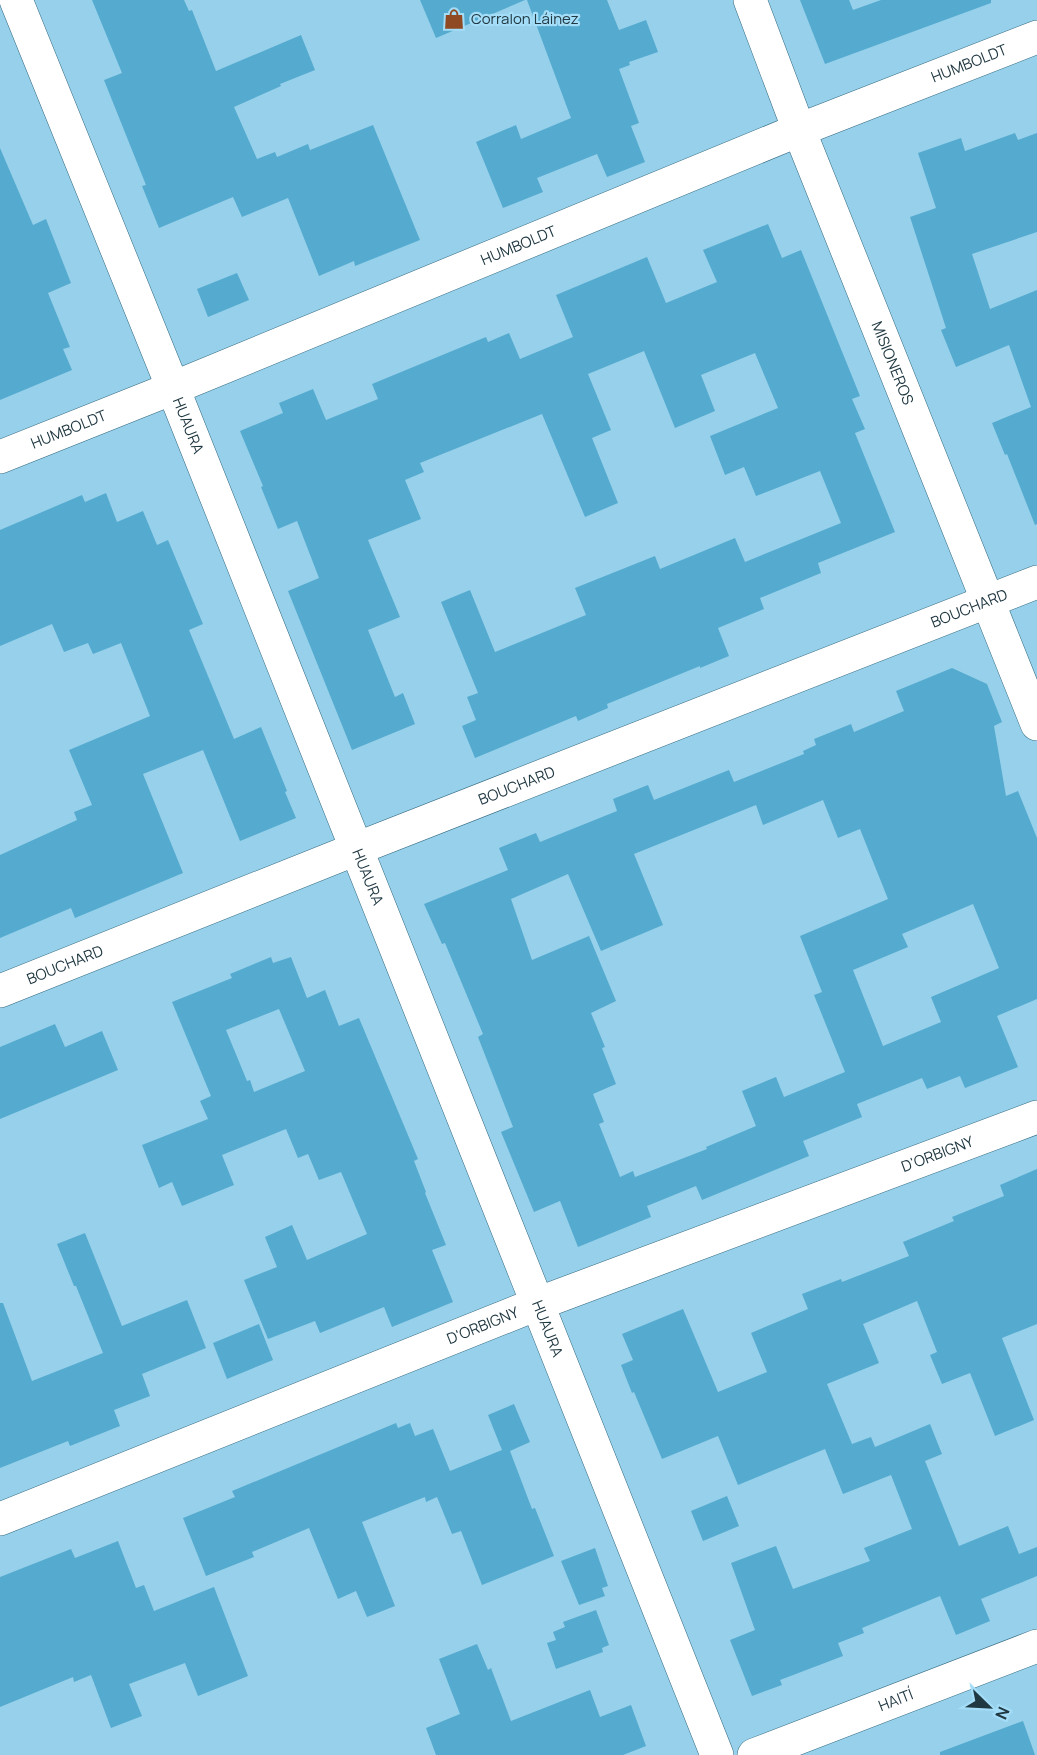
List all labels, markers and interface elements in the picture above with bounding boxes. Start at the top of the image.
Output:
shop icon: Corralon Láinez [442,7,466,31]
place label: Corralon Láinez [471,8,579,29]
street label: HUMBOLDT [928,39,1010,87]
street label: HUMBOLDT [477,220,559,270]
street label: MISIONEROS [867,318,919,408]
street label: HUAURA [168,394,209,457]
street label: HUMBOLDT [28,405,110,454]
street label: BOUCHARD [928,584,1010,633]
street label: BOUCHARD [475,761,558,810]
street label: HUAURA [347,846,389,909]
street label: BOUCHARD [23,940,106,989]
street label: D'ORBIGNY [898,1130,977,1177]
street label: HUAURA [527,1297,569,1360]
street label: D'ORBIGNY [444,1301,522,1349]
north arrow [959,1677,1019,1737]
street label: HAITÍ [875,1683,917,1716]
text: N [990,1703,1015,1723]

